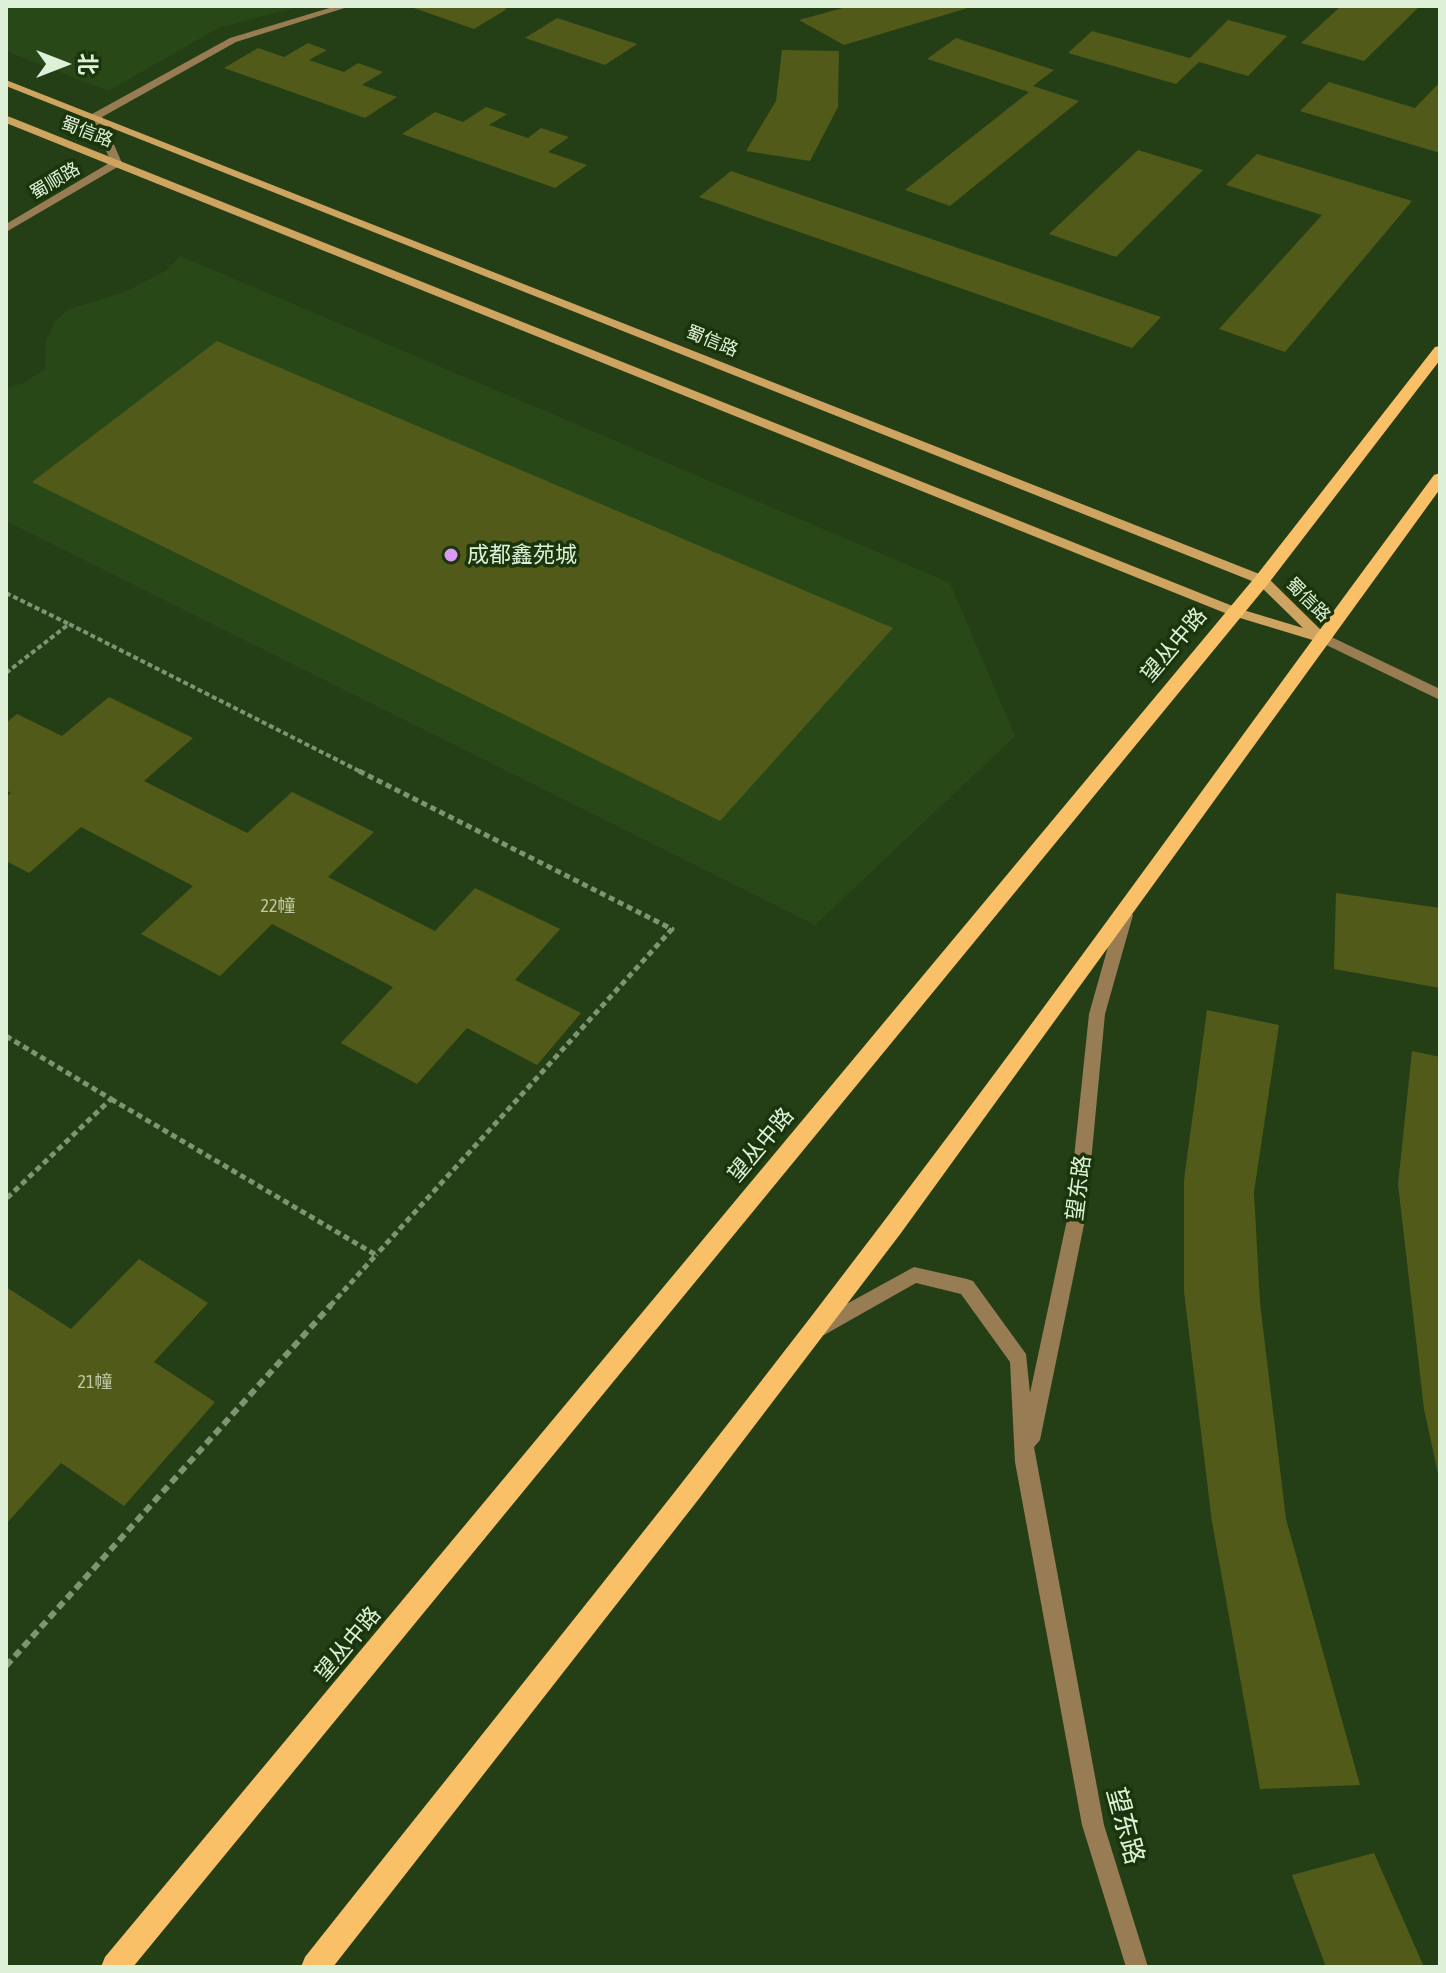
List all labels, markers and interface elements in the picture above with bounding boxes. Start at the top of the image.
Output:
north arrow [24,24,104,104]
text: 北 [75,53,101,75]
street label: 蜀信路 [58,112,116,152]
street label: 蜀顺路 [26,158,84,204]
street label: 蜀信路 [683,321,741,361]
place label: 成都鑫苑城 [467,542,577,568]
marker: 成都鑫苑城 [442,546,460,564]
street label: 蜀信路 [1281,573,1335,627]
street label: 望丛中路 [1136,603,1212,687]
house number: 22幢 [261,895,295,917]
street label: 望丛中路 [723,1103,799,1187]
street label: 望东路 [1062,1154,1096,1222]
house number: 21幢 [78,1371,112,1393]
street label: 望丛中路 [310,1602,386,1686]
street label: 望东路 [1100,1784,1150,1868]

